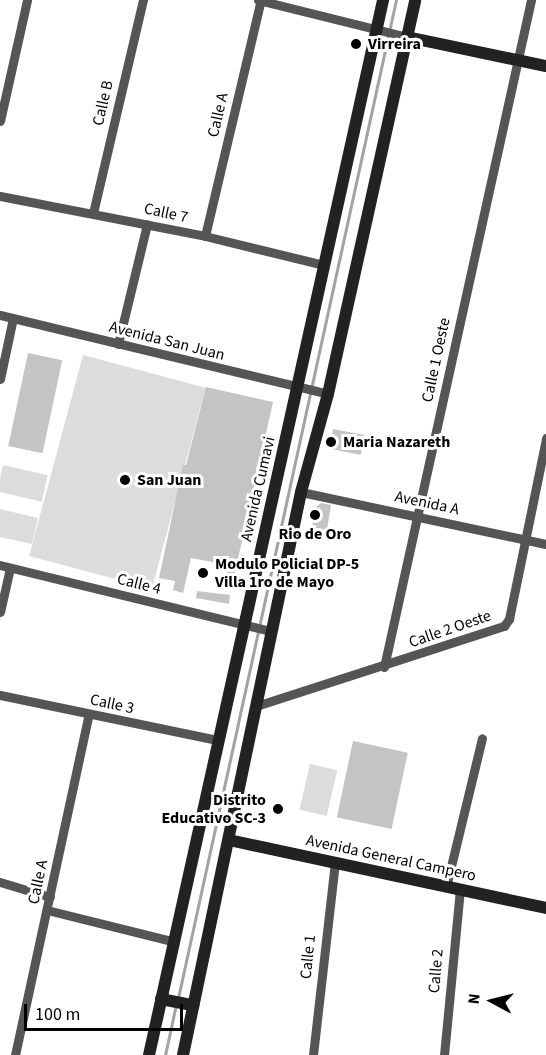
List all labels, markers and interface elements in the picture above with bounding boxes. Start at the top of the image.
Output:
place label: Virreira [368,34,421,54]
marker: Virreira [349,37,363,51]
street label: Calle B [88,78,118,128]
street label: Calle A [204,91,232,139]
street label: Calle 7 [142,199,190,227]
street label: Calle 1 Oeste [418,316,454,404]
street label: Avenida San Juan [107,317,227,365]
place label: Maria Nazareth [343,432,450,452]
street label: Avenida Cumavi [237,435,279,543]
marker: Maria Nazareth [324,435,338,449]
place label: San Juan [137,470,201,490]
marker: San Juan [118,473,132,487]
street label: Avenida A [393,487,461,519]
marker: Rio de Oro [308,508,322,522]
place label: Rio de Oro [279,524,351,544]
place label: Modulo Policial DP-5 Villa 1ro de Mayo [215,554,359,592]
marker: Modulo Policial DP-5 Villa 1ro de Mayo [196,566,210,580]
street label: Calle 4 [115,569,163,599]
street label: Calle 2 Oeste [406,606,494,652]
street label: Calle 3 [88,690,136,718]
place label: Distrito Educativo SC-3 [161,790,266,828]
marker: Distrito Educativo SC-3 [271,802,285,816]
street label: Avenida General Campero [304,831,478,885]
street label: Calle A [24,858,52,906]
street label: Calle 1 [296,934,320,980]
street label: Calle 2 [424,948,448,994]
north arrow [462,971,522,1031]
scale bar [27,992,186,1030]
text: N [463,992,486,1005]
text: 100 m [35,1002,80,1027]

